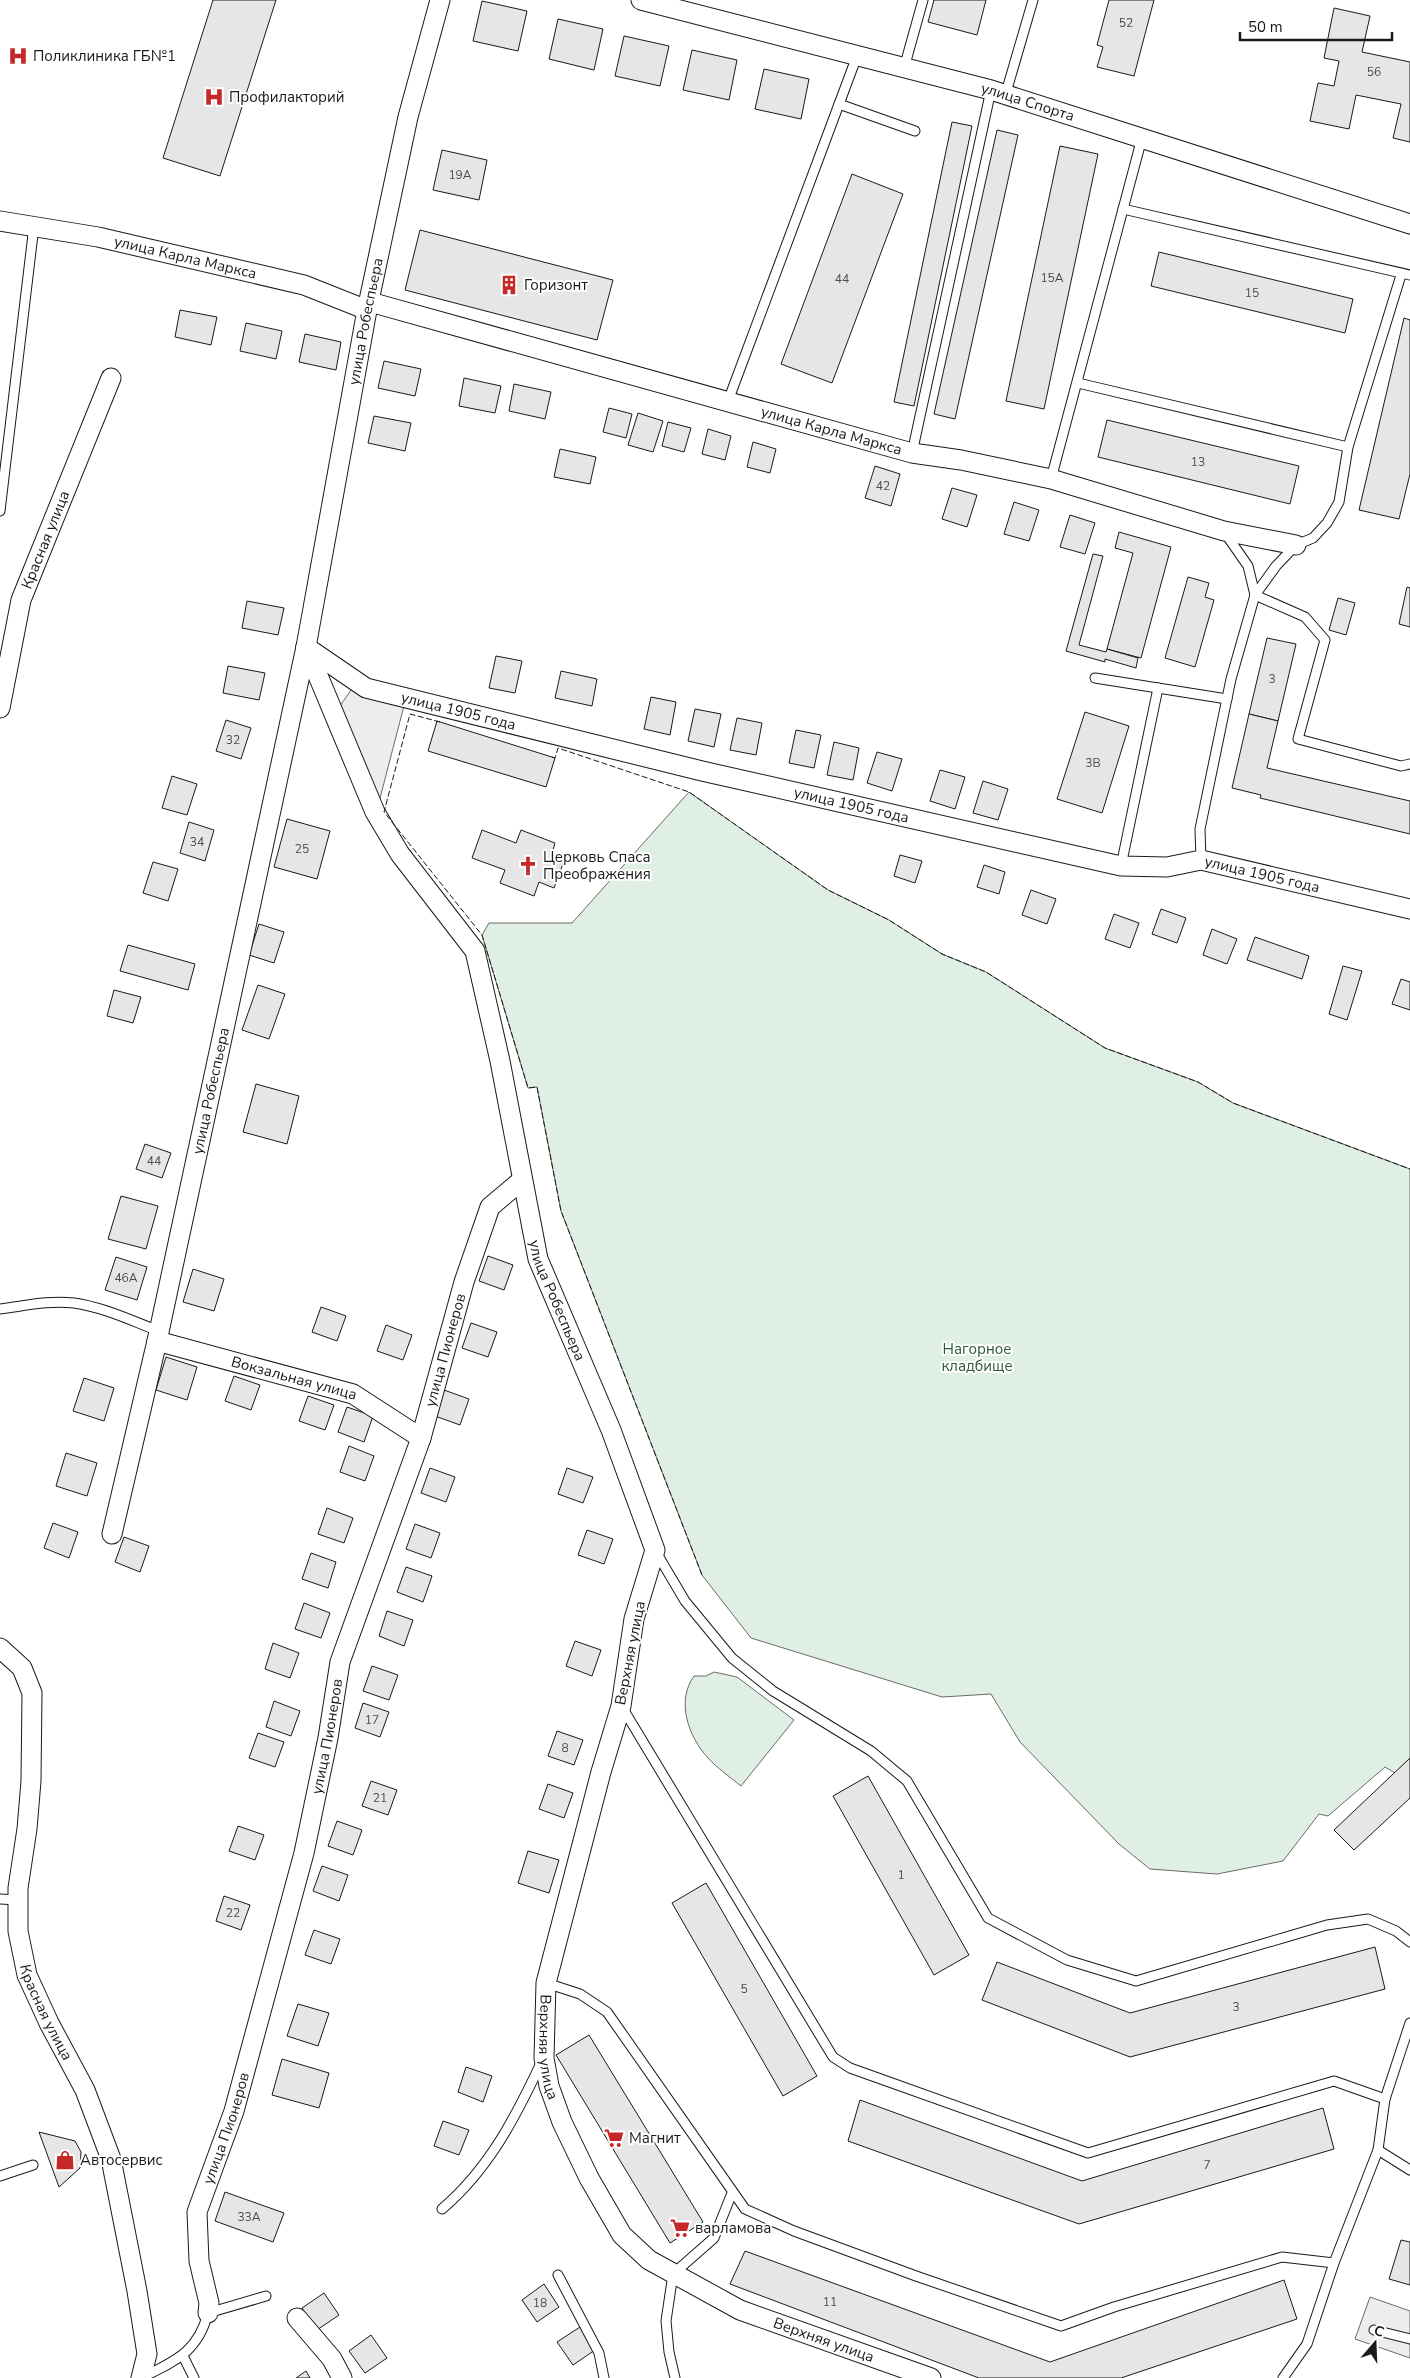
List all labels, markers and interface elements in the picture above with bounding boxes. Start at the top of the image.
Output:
scale bar [1240,10,1392,42]
house number: 52 [1119,15,1133,31]
text: 50 m [1248,17,1283,37]
hospital icon: Поликлиника ГБ№1 [7,45,29,67]
place label: Поликлиника ГБ№1 [33,46,176,66]
house number: 56 [1367,64,1381,80]
street label: улица Спорта [979,78,1077,126]
hospital icon: Профилакторий [203,86,225,108]
place label: Профилакторий [229,87,345,107]
house number: 19А [448,167,472,183]
street label: улица Карла Маркса [112,231,259,284]
street label: улица Робеспьера [344,256,388,387]
house number: 15А [1040,270,1064,286]
house number: 44 [835,271,849,287]
building icon: Горизонт [498,274,520,296]
place label: Горизонт [524,275,588,295]
house number: 15 [1245,285,1259,301]
street label: улица Карла Маркса [759,401,904,460]
house number: 13 [1191,454,1205,470]
house number: 42 [876,478,890,494]
street label: Красная улица [17,488,74,592]
house number: 3 [1268,671,1276,687]
street label: улица 1905 года [399,687,518,735]
house number: 32 [226,732,240,748]
house number: 3В [1085,755,1101,771]
street label: улица 1905 года [792,782,911,828]
house number: 34 [190,834,204,850]
house number: 25 [295,841,309,857]
place label: Церковь Спаса Преображения [543,847,651,884]
street label: улица 1905 года [1203,851,1322,898]
church icon: Церковь Спаса Преображения [517,855,539,877]
street label: улица Робеспьера [187,1026,234,1156]
house number: 44 [147,1153,161,1169]
street label: улица Робеспьера [525,1238,590,1364]
house number: 46А [114,1270,138,1286]
street label: улица Пионеров [420,1291,470,1409]
park label: Нагорное кладбище [941,1339,1013,1376]
street label: Вокзальная улица [229,1352,359,1405]
street label: Верхняя улица [610,1599,650,1707]
street label: улица Пионеров [307,1677,347,1796]
house number: 17 [365,1712,379,1728]
house number: 8 [561,1740,569,1756]
house number: 21 [373,1790,387,1806]
house number: 1 [897,1867,905,1883]
house number: 22 [226,1905,240,1921]
street label: Красная улица [15,1963,77,2064]
house number: 5 [740,1981,748,1997]
street label: Верхняя улица [534,1994,563,2102]
house number: 3 [1232,1999,1240,2015]
street label: улица Пионеров [198,2070,254,2187]
supermarket icon: Магнит [603,2127,625,2149]
place label: Магнит [629,2128,681,2148]
shop icon: Автосервис [54,2149,76,2171]
place label: Автосервис [80,2150,163,2170]
house number: 7 [1203,2157,1211,2173]
house number: 33А [237,2209,261,2225]
supermarket icon: варламова [669,2217,691,2239]
place label: варламова [695,2218,771,2238]
house number: 11 [823,2294,837,2310]
house number: 18 [533,2295,547,2311]
street label: Верхняя улица [771,2313,877,2367]
north arrow [1350,2318,1400,2368]
text: С [1371,2321,1387,2342]

